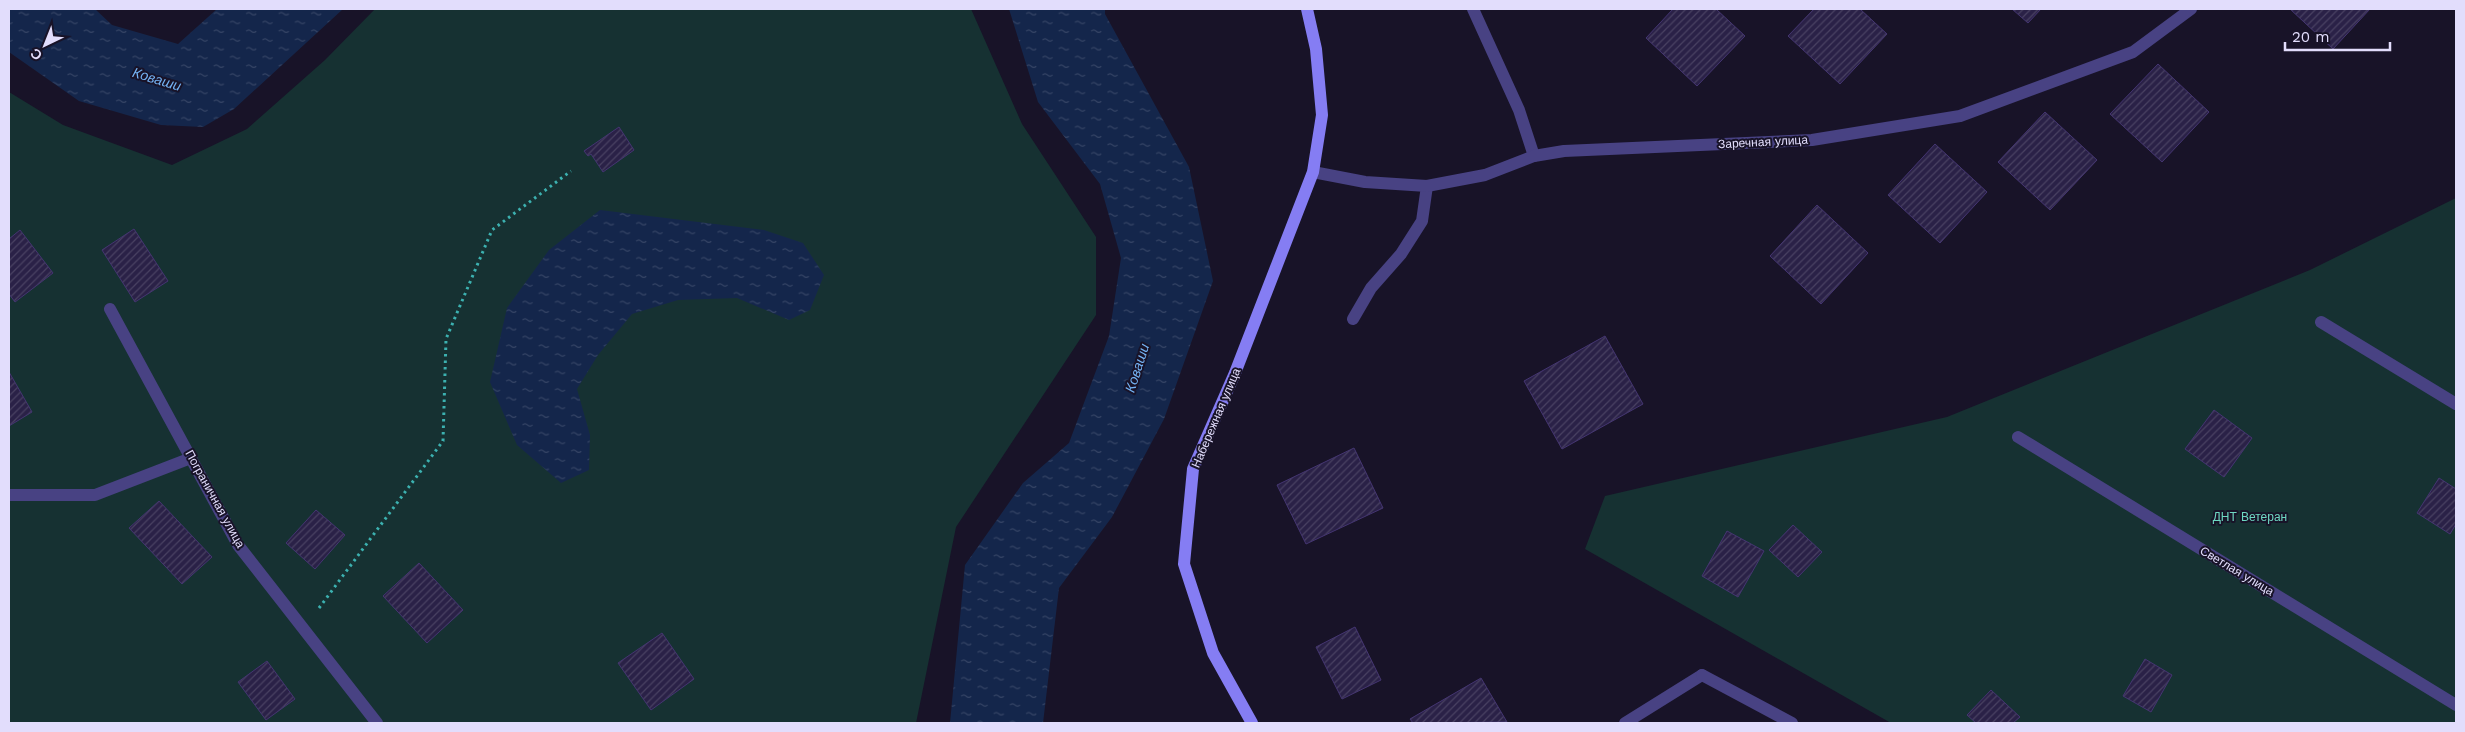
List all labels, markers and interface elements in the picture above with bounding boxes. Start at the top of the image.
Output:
north arrow [20,20,70,70]
scale bar [2285,20,2390,52]
text: 20 m [2292,28,2330,46]
text: С [27,45,45,64]
water label: Коваши [131,64,184,94]
street label: Заречная улица [1718,133,1809,151]
water label: Коваши [1122,341,1152,394]
street label: Набережная улица [1189,366,1243,470]
street label: Пограничная улица [182,448,248,551]
park label: ДНТ Ветеран [2213,510,2287,524]
street label: Светлая улица [2198,543,2277,599]

